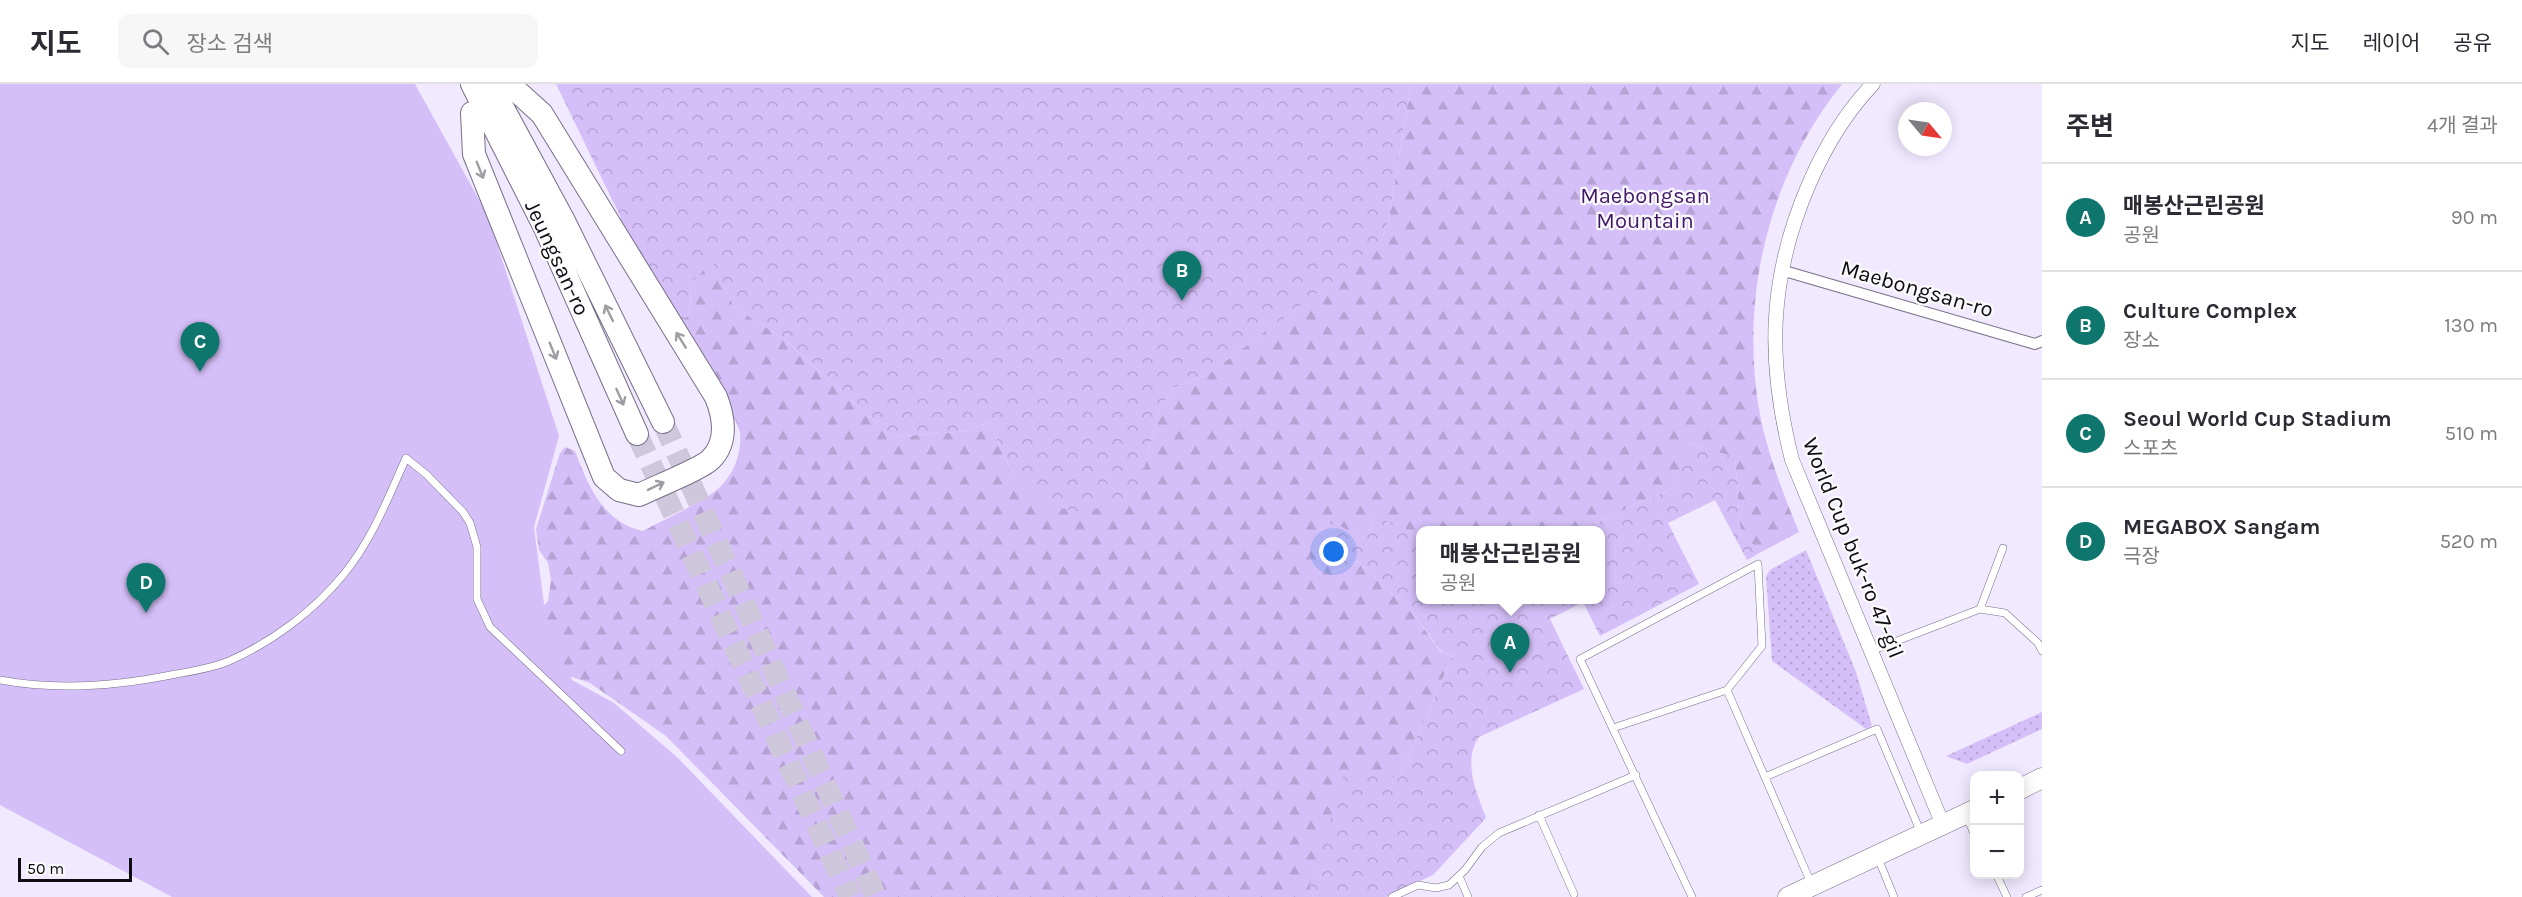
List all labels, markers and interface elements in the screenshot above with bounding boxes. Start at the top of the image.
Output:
search box [118,14,538,68]
icon: search [139,25,172,58]
text: 지도 [30,27,82,60]
text: 장소 검색 [187,31,273,57]
text: 지도 [2291,31,2329,55]
text: 레이어 [2362,31,2420,55]
text: 공유 [2453,31,2492,55]
north arrow [1898,102,1952,156]
text: 주변 [2066,111,2114,142]
text: 4개 결과 [2427,114,2498,137]
one-way arrow [475,160,486,179]
park label: Maebongsan Mountain [1580,183,1710,234]
text: 매봉산근린공원 [2123,193,2265,219]
street label: Jeungsan-ro [519,196,595,320]
text: A [2079,206,2092,229]
text: 90 m [2451,206,2498,229]
text: 공원 [2123,224,2160,247]
pin: B [1162,252,1202,301]
street label: Maebongsan-ro [1838,255,1996,323]
text: Culture Complex [2123,298,2297,324]
one-way arrow [602,304,614,322]
text: B [2079,314,2092,337]
text: 130 m [2444,314,2498,337]
pin: C [180,322,220,372]
text: 장소 [2123,329,2160,352]
one-way arrow [675,332,687,349]
one-way arrow [548,341,559,360]
one-way arrow [615,387,626,406]
text: Seoul World Cup Stadium [2123,406,2392,432]
text: C [2079,422,2092,445]
text: 510 m [2445,422,2498,445]
street label: World Cup buk-ro 47-gil [1797,434,1909,662]
text: 스포츠 [2123,437,2178,460]
one-way arrow [647,480,665,492]
text: MEGABOX Sangam [2123,514,2320,540]
popup [1416,526,1605,604]
text: D [2079,530,2092,553]
text: 520 m [2440,530,2498,553]
your location [1319,537,1348,566]
text: 매봉산근린공원 [1440,541,1581,567]
text: 극장 [2123,545,2160,568]
pin: D [126,564,166,613]
text: 공원 [1440,572,1476,595]
pin: A [1490,624,1530,673]
map controls [1970,771,2024,879]
button: + [1970,771,2024,825]
button: − [1970,825,2024,879]
scale bar [18,855,132,882]
text: 50 m [27,859,64,878]

